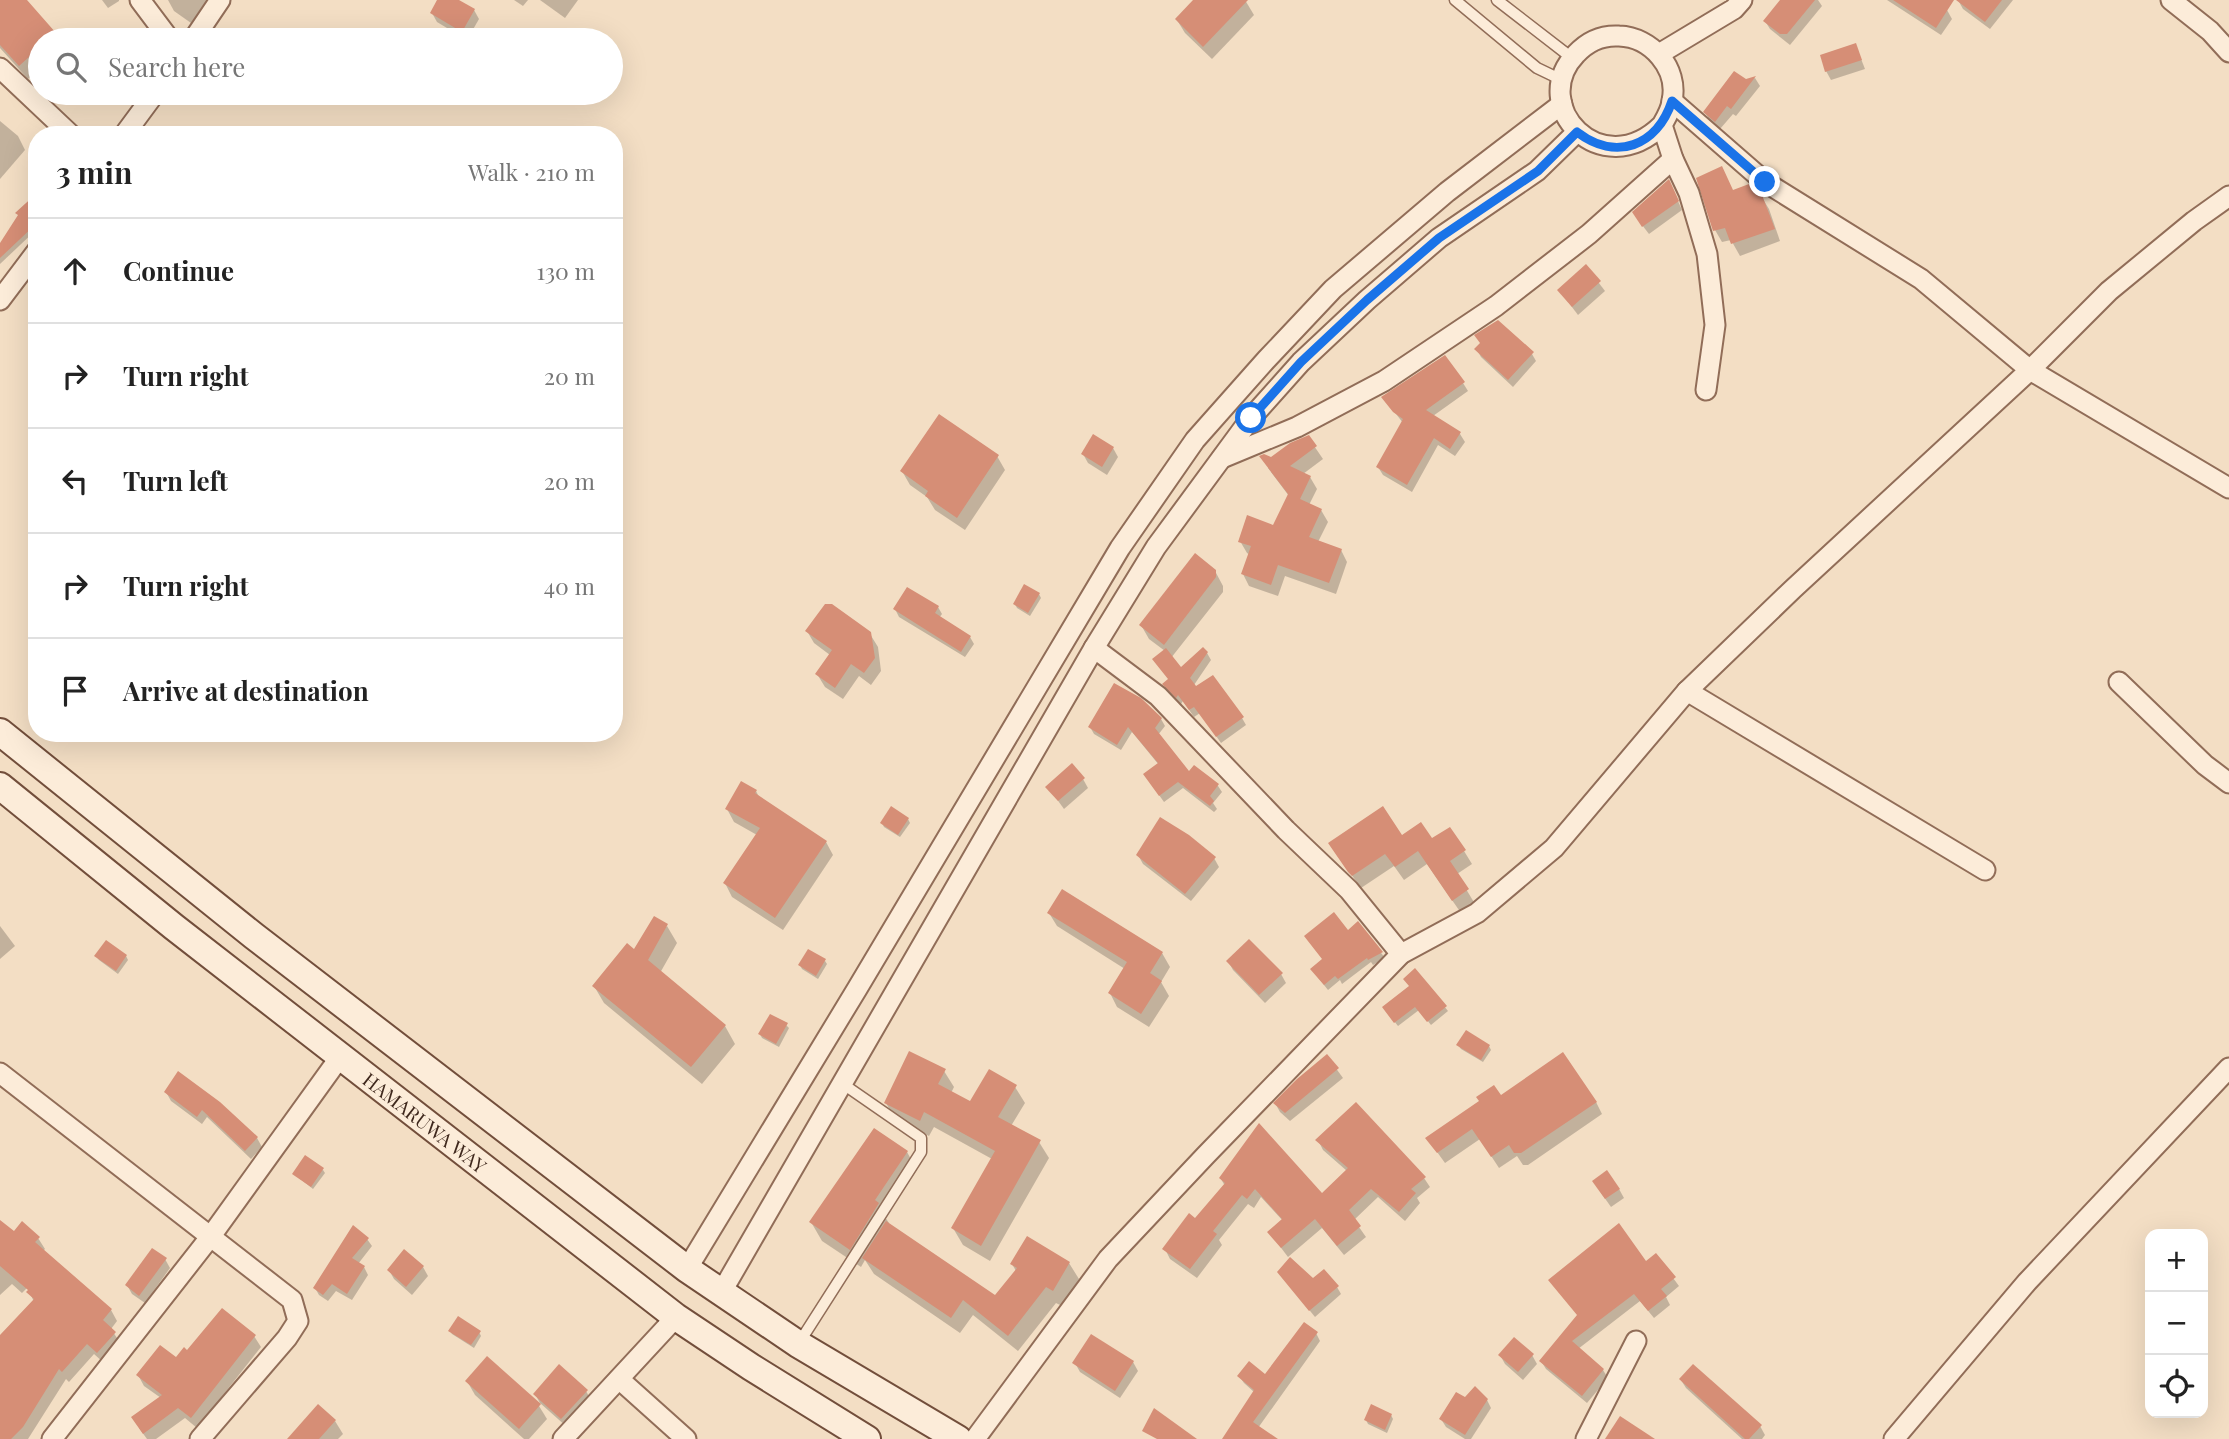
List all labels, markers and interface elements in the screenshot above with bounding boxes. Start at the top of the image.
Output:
search box [28,28,623,105]
icon: search [52,48,90,86]
text: Search here [108,49,245,84]
text: 3 min [56,152,132,192]
text: Walk · 210 m [468,156,595,187]
route end [1749,166,1780,197]
icon: ahead [56,252,94,290]
text: Continue [123,253,234,288]
text: 130 m [537,255,595,286]
icon: right [56,357,94,395]
text: Turn right [123,358,249,393]
text: 20 m [544,360,595,391]
route start [1235,402,1266,433]
icon: left [56,462,94,500]
text: Turn left [123,463,228,498]
text: 20 m [544,465,595,496]
icon: right [56,567,94,605]
text: Turn right [123,568,249,603]
text: 40 m [544,570,595,601]
icon: arrive [56,672,94,710]
text: Arrive at destination [123,673,369,708]
street label: HAMARUWA WAY [358,1066,493,1179]
map controls [2145,1229,2208,1418]
button: + [2145,1229,2208,1292]
button: − [2145,1292,2208,1355]
button: locate [2145,1355,2208,1418]

